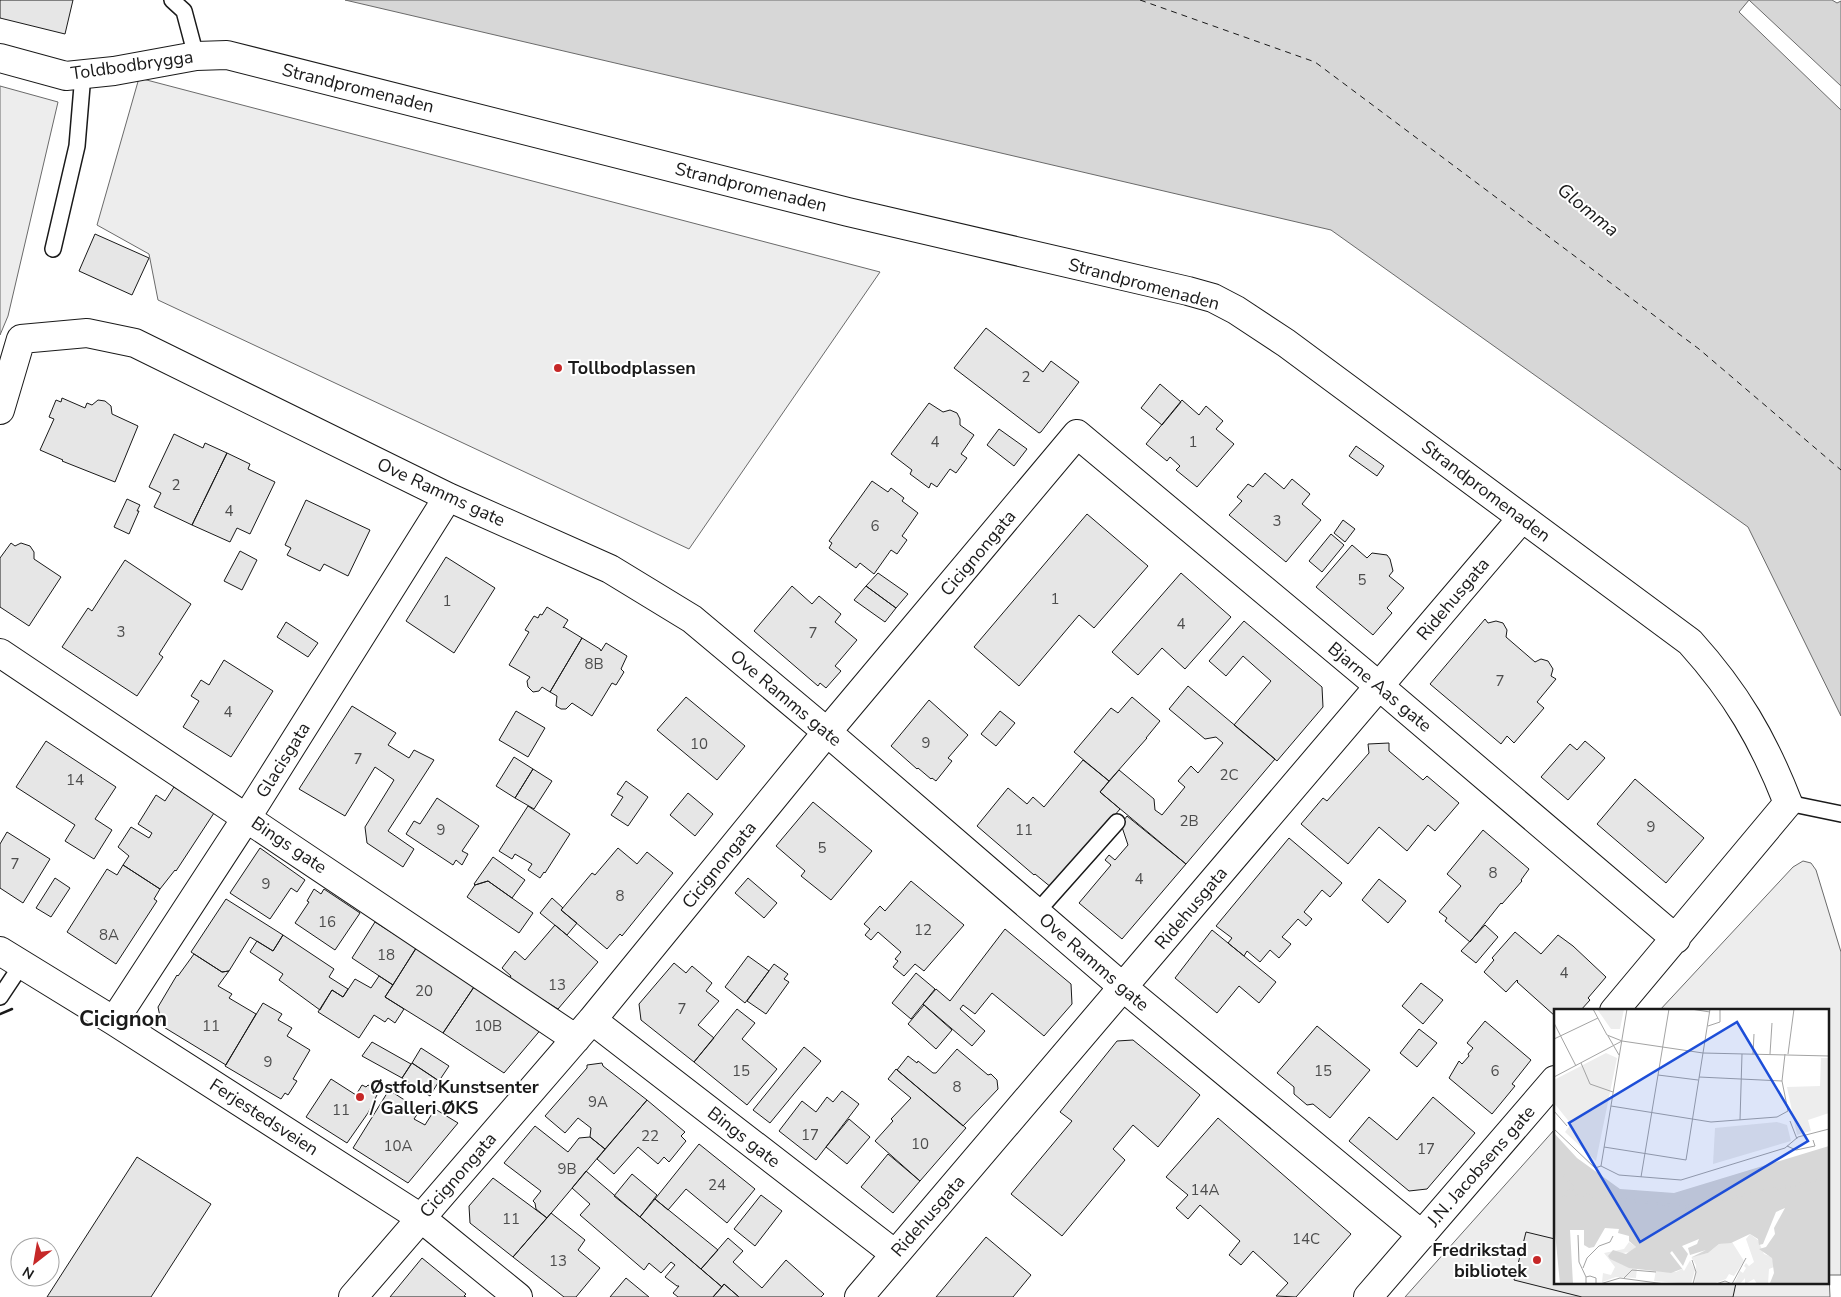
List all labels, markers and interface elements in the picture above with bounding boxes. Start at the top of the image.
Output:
street label: Toldbodbrygga [69,45,195,85]
street label: Strandpromenaden [279,58,437,118]
street label: Strandpromenaden [672,157,830,217]
water label: Glomma [1552,177,1624,243]
street label: Strandpromenaden [1066,252,1222,316]
place label: Tollbodplassen [568,356,696,380]
marker: Tollbodplassen [552,362,564,374]
house number: 2 [1021,367,1031,387]
house number: 4 [930,432,940,452]
house number: 1 [1188,432,1198,452]
street label: Strandpromenaden [1417,435,1555,547]
street label: Ove Ramms gate [373,452,509,532]
house number: 2 [171,475,181,495]
house number: 4 [224,501,234,521]
street label: Cicignongata [935,505,1021,601]
house number: 3 [1272,511,1282,531]
house number: 6 [870,516,880,536]
street label: Ridehusgata [1411,553,1495,645]
house number: 5 [1357,570,1367,590]
house number: 1 [1050,589,1060,609]
house number: 1 [442,591,452,611]
house number: 4 [1176,614,1186,634]
house number: 3 [116,622,126,642]
house number: 7 [808,623,818,643]
street label: Bjarne Aas gate [1323,636,1437,738]
street label: Ove Ramms gate [725,644,847,752]
house number: 8B [584,654,604,674]
house number: 7 [1495,671,1505,691]
house number: 4 [223,702,233,722]
street label: Glacisgata [250,718,316,802]
house number: 9 [921,733,931,753]
house number: 10 [690,734,708,754]
house number: 7 [353,749,363,769]
house number: 2C [1219,765,1239,785]
house number: 14 [66,770,84,790]
street label: Bings gate [247,811,331,879]
house number: 2B [1179,811,1199,831]
street label: Cicignongata [676,816,762,914]
house number: 9 [1646,817,1656,837]
house number: 9 [436,820,446,840]
house number: 11 [1015,820,1033,840]
house number: 5 [817,838,827,858]
house number: 7 [10,854,20,874]
street label: Ridehusgata [1149,862,1233,954]
house number: 8 [1488,863,1498,883]
house number: 4 [1134,869,1144,889]
house number: 9 [261,874,271,894]
house number: 8 [615,886,625,906]
street label: Ove Ramms gate [1034,907,1154,1017]
house number: 16 [318,912,336,932]
house number: 12 [914,920,932,940]
house number: 8A [99,925,119,945]
house number: 18 [377,945,395,965]
house number: 4 [1559,963,1569,983]
house number: 13 [548,975,566,995]
house number: 20 [415,981,433,1001]
house number: 7 [677,999,687,1019]
district label: Cicignon [79,1004,167,1034]
inset map [1554,1009,1828,1284]
house number: 11 [202,1016,220,1036]
house number: 10B [474,1016,502,1036]
house number: 9 [263,1052,273,1072]
house number: 15 [732,1061,750,1081]
house number: 15 [1314,1061,1332,1081]
house number: 6 [1490,1061,1500,1081]
street label: Ferjestedsveien [205,1073,323,1161]
place label: Østfold Kunstsenter / Galleri ØKS [369,1075,539,1120]
house number: 8 [952,1077,962,1097]
marker: Østfold Kunstsenter / Galleri ØKS [354,1091,366,1103]
house number: 9A [588,1092,608,1112]
house number: 11 [332,1100,350,1120]
street label: J.N. Jacobsens gate [1421,1100,1540,1232]
street label: Bings gate [703,1101,785,1173]
house number: 17 [801,1125,819,1145]
house number: 22 [641,1126,659,1146]
street label: Cicignongata [414,1127,502,1223]
house number: 10 [911,1134,929,1154]
house number: 10A [384,1136,413,1156]
house number: 17 [1417,1139,1435,1159]
house number: 9B [557,1159,577,1179]
street label: Ridehusgata [886,1170,970,1262]
house number: 24 [708,1175,726,1195]
house number: 14A [1191,1180,1220,1200]
house number: 11 [502,1209,520,1229]
house number: 14C [1292,1229,1320,1249]
north arrow [10,1237,60,1287]
place label: Fredrikstad bibliotek [1432,1238,1527,1283]
house number: 13 [549,1251,567,1271]
marker: Fredrikstad bibliotek [1531,1254,1543,1266]
text: N [19,1262,38,1284]

